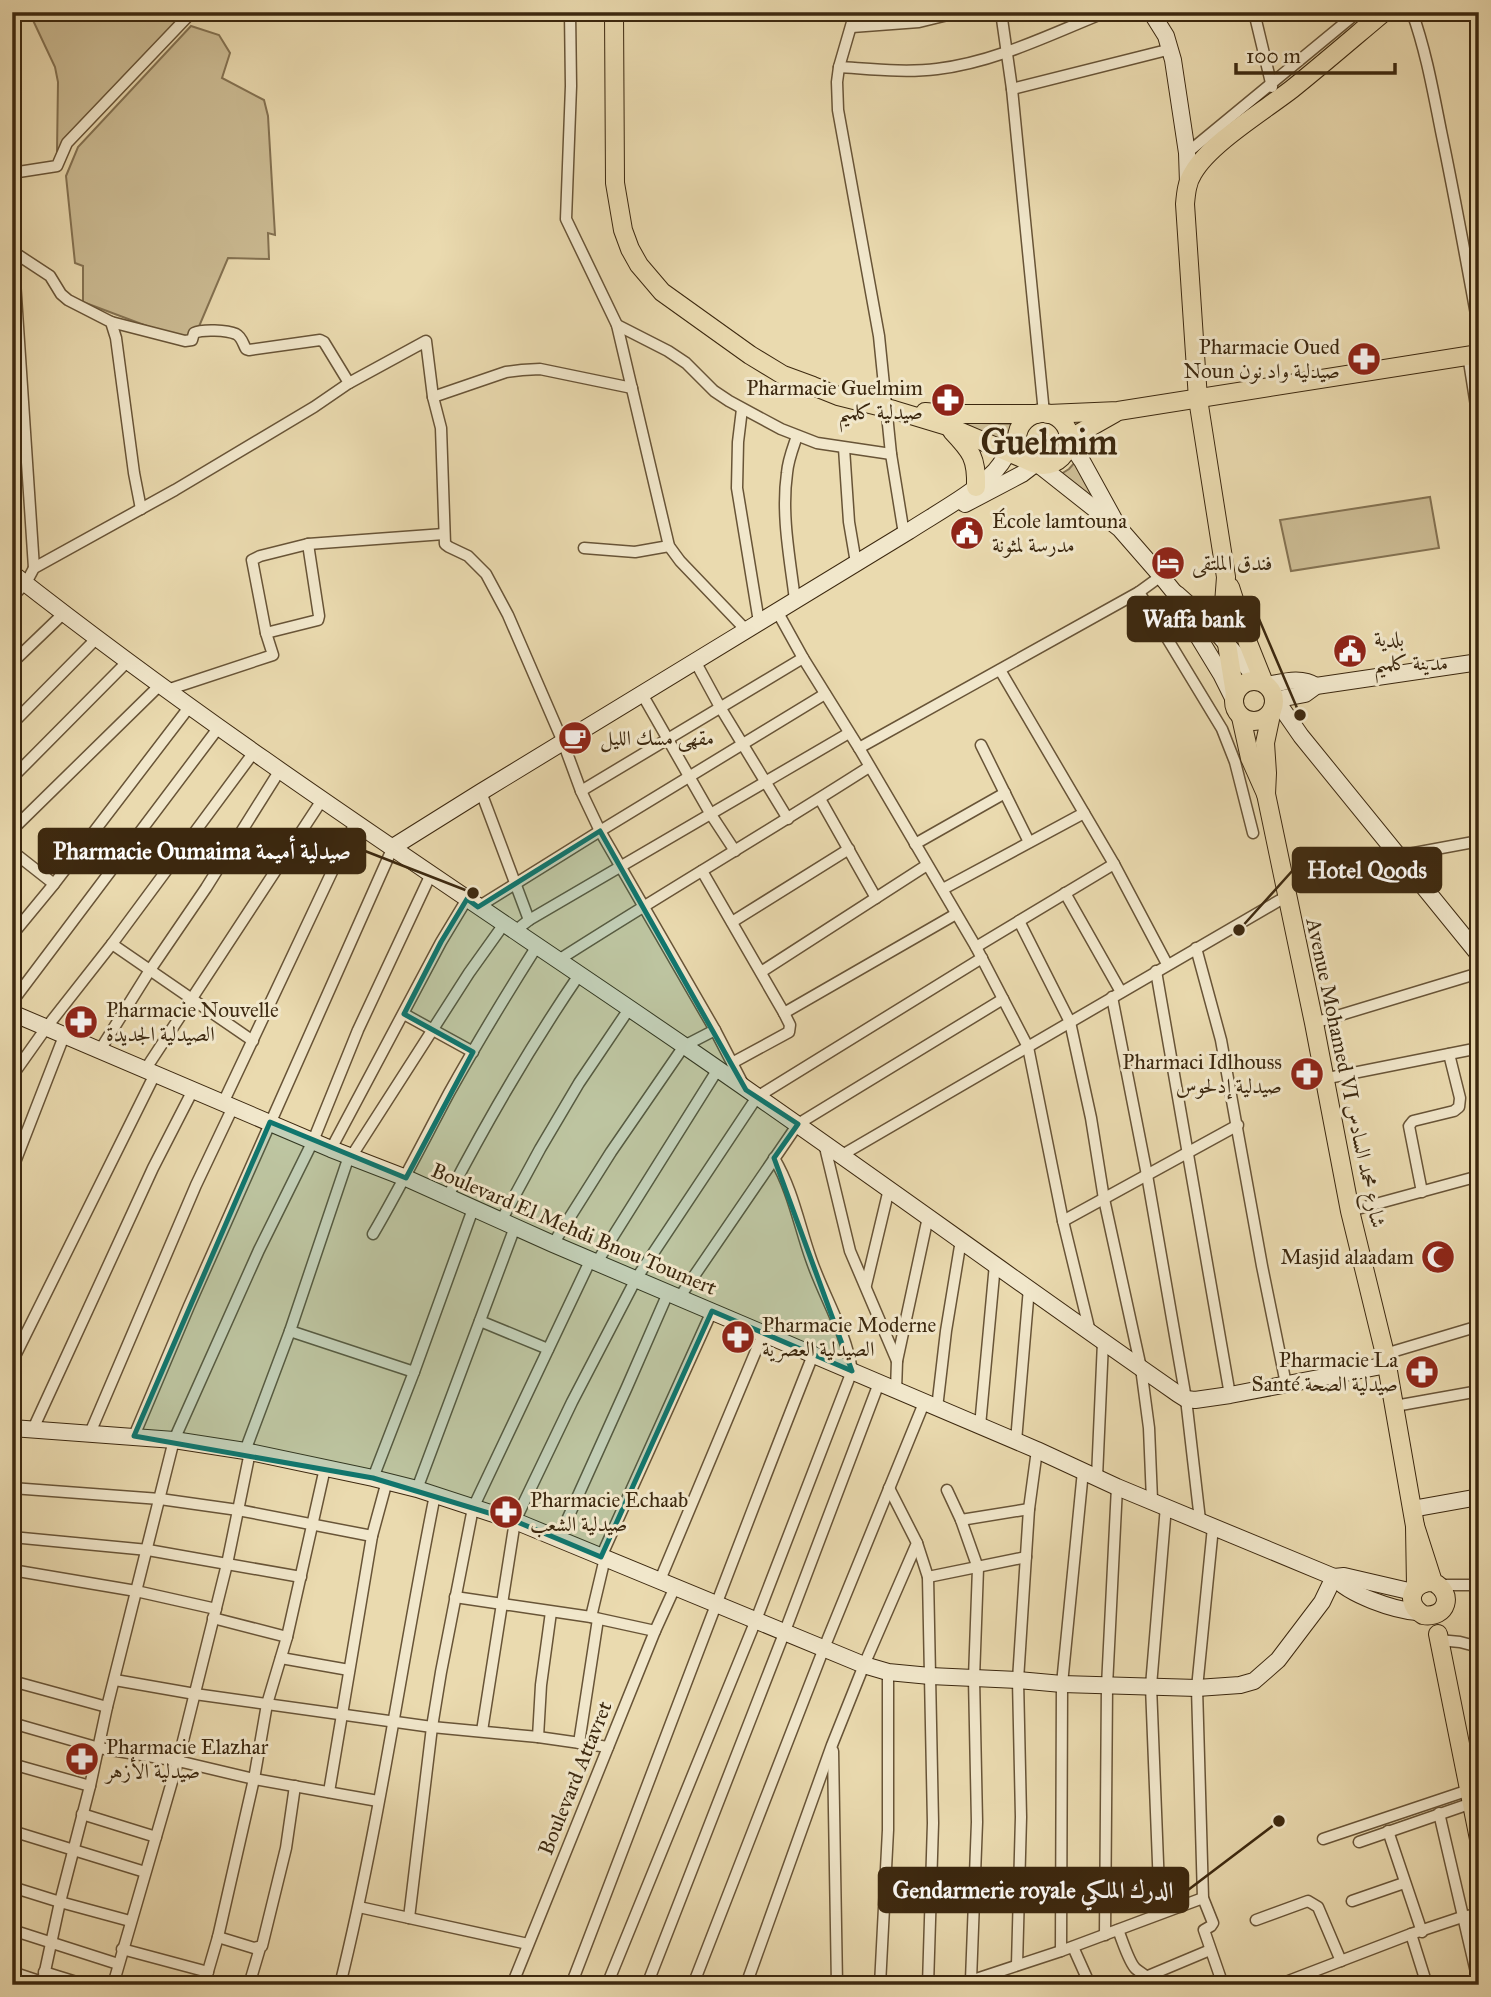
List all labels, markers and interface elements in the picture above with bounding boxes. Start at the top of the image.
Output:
scale bar [1236,32,1395,76]
text: 100 m [1246,43,1301,69]
place label: Pharmacie Oued Noun صيدلية واد نون [1184,334,1340,384]
pharmacy icon: Pharmacie Oued Noun صيدلية واد نون [1345,340,1383,378]
place label: Pharmacie Guelmim صيدلية كلميم [746,375,923,433]
pharmacy icon: Pharmacie Guelmim صيدلية كلميم [929,381,967,419]
district label: Guelmim [981,421,1118,464]
place label: École lamtouna مدرسة لمثونة [992,507,1127,558]
public building icon: École lamtouna مدرسة لمثونة [948,514,986,552]
hotel icon: فندق الملتقى [1149,544,1187,582]
place label: فندق الملتقى [1192,550,1272,578]
callout: Waffa bank [1128,597,1259,641]
text: Waffa bank [1143,605,1247,633]
place label: بلدية مدينة كلميم [1374,626,1448,684]
public building icon: بلدية مدينة كلميم [1331,632,1369,670]
cafe icon: مقهى مسك الليل [556,719,594,757]
place label: مقهى مسك الليل [600,725,714,753]
callout: Pharmacie Oumaima صيدلية أميمة [39,829,365,873]
text: Pharmacie Oumaima صيدلية أميمة [53,835,351,865]
callout: Hotel Qoods [1293,848,1441,892]
text: Hotel Qoods [1307,856,1428,884]
street label: Avenue Mohamed VI شارع محمد السادس [1295,915,1392,1231]
place label: Pharmacie Nouvelle الصيدلية الجديدة [106,997,279,1047]
pharmacy icon: Pharmacie Nouvelle الصيدلية الجديدة [62,1003,100,1041]
place label: Pharmaci Idlhouss صيدلية إدلحوس [1122,1049,1282,1100]
pharmacy icon: Pharmaci Idlhouss صيدلية إدلحوس [1288,1055,1326,1093]
street label: Boulevard El Mehdi Bnou Toumert [427,1157,721,1301]
mosque icon: Masjid alaadam [1419,1238,1457,1276]
place label: Masjid alaadam [1281,1244,1414,1270]
place label: Pharmacie Moderne الصيدلية العصرية [762,1312,936,1363]
pharmacy icon: Pharmacie Moderne الصيدلية العصرية [719,1318,757,1356]
place label: Pharmacie La Santé صيدلية الصحة [1252,1347,1398,1397]
pharmacy icon: Pharmacie La Santé صيدلية الصحة [1403,1353,1441,1391]
place label: Pharmacie Echaab صيدلية الشعب [530,1487,688,1538]
pharmacy icon: Pharmacie Echaab صيدلية الشعب [487,1493,525,1531]
street label: Boulevard Attavret [532,1697,618,1859]
place label: Pharmacie Elazhar صيدلية الأزهر [104,1734,269,1784]
pharmacy icon: Pharmacie Elazhar صيدلية الأزهر [63,1740,101,1778]
callout: Gendarmerie royale الدرك الملكي [879,1868,1188,1912]
text: Gendarmerie royale الدرك الملكي [893,1876,1173,1911]

